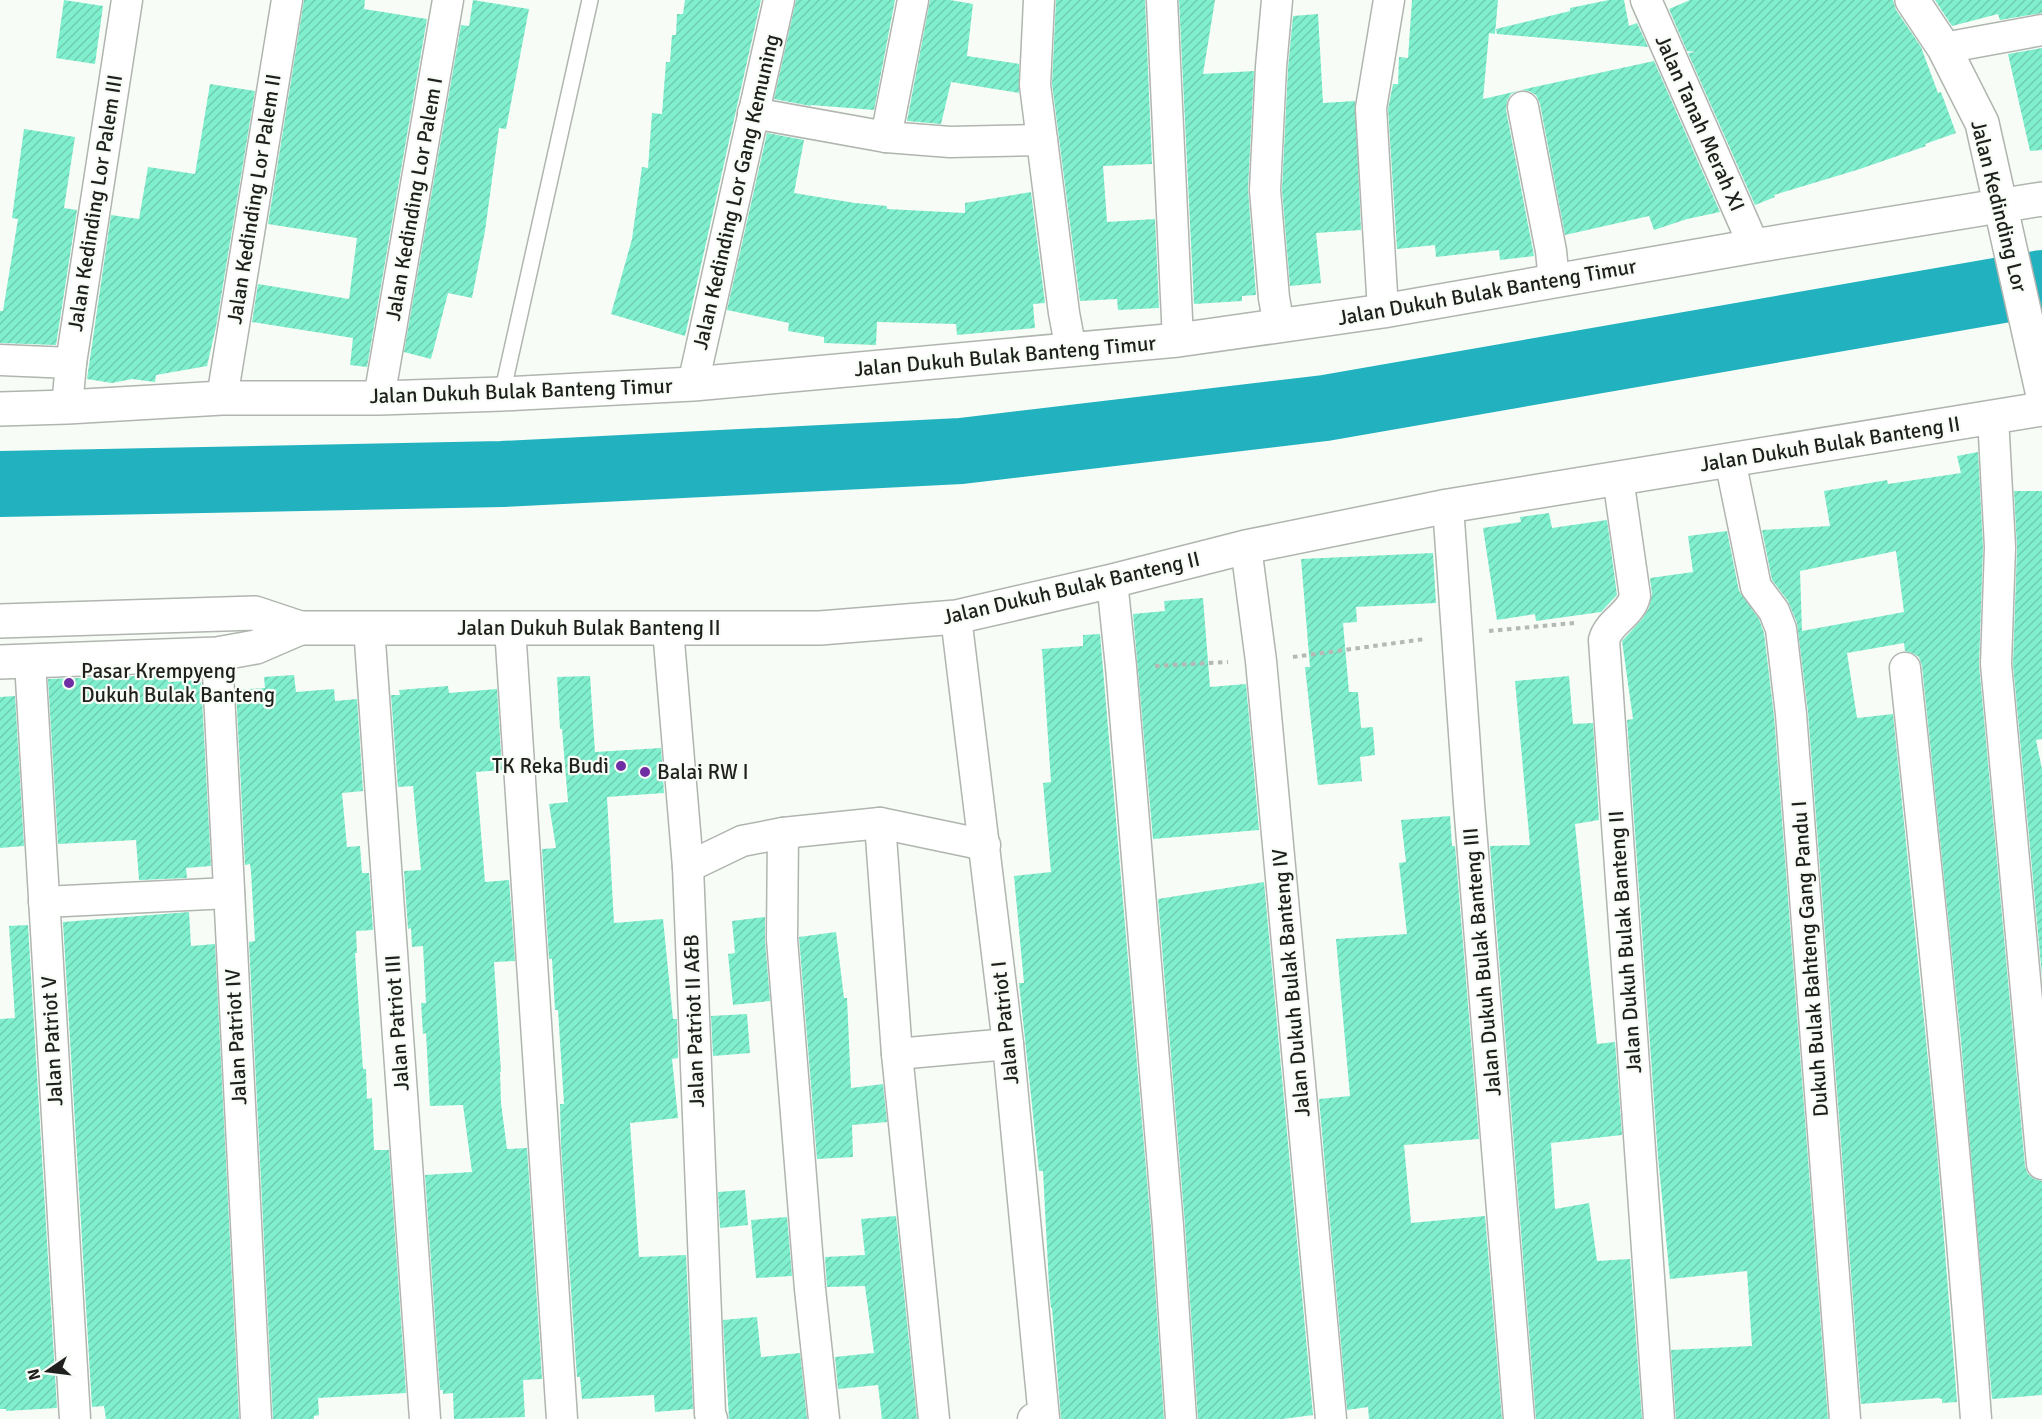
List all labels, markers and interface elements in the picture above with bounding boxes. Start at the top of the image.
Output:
street label: Jalan Tanah Merah XI [1649,31,1751,215]
street label: Jalan Kedinding Lor Gang Kemuning [687,32,785,352]
street label: Jalan Kedinding Lor Palem II [221,72,287,326]
street label: Jalan Kedinding Lor Palem III [62,73,128,333]
street label: Jalan Kedinding Lor Palem I [380,75,448,323]
street label: Jalan Kedinding Lor [1965,117,2033,295]
street label: Jalan Dukuh Bulak Banteng Timur [1336,253,1639,331]
street label: Jalan Dukuh Bulak Banteng Timur [853,330,1157,382]
street label: Jalan Dukuh Bulak Banteng Timur [369,373,673,409]
street label: Jalan Dukuh Bulak Banteng II [1698,411,1962,477]
street label: Jalan Dukuh Bulak Banteng II [940,546,1202,630]
street label: Jalan Dukuh Bulak Banteng II [457,615,721,641]
place label: Pasar Krempyeng Dukuh Bulak Banteng [81,658,275,708]
marker: Pasar Krempyeng Dukuh Bulak Banteng [62,676,76,690]
place label: TK Reka Budi [492,753,609,779]
marker: TK Reka Budi [614,759,628,773]
place label: Balai RW I [657,759,749,785]
marker: Balai RW I [638,765,652,779]
street label: Dukuh Bulak Bahteng Gang Pandu I [1786,800,1834,1118]
street label: Jalan Dukuh Bulak Banteng II [1603,810,1647,1074]
street label: Jalan Dukuh Bulak Banteng III [1457,827,1507,1097]
street label: Jalan Dukuh Bulak Banteng IV [1266,848,1316,1118]
street label: Jalan Patriot II A&B [678,934,710,1108]
street label: Jalan Patriot III [379,954,415,1092]
street label: Jalan Patriot I [986,960,1024,1086]
street label: Jalan Patriot IV [219,968,253,1106]
street label: Jalan Patriot V [36,975,68,1107]
north arrow [18,1341,78,1401]
text: N [23,1367,45,1382]

